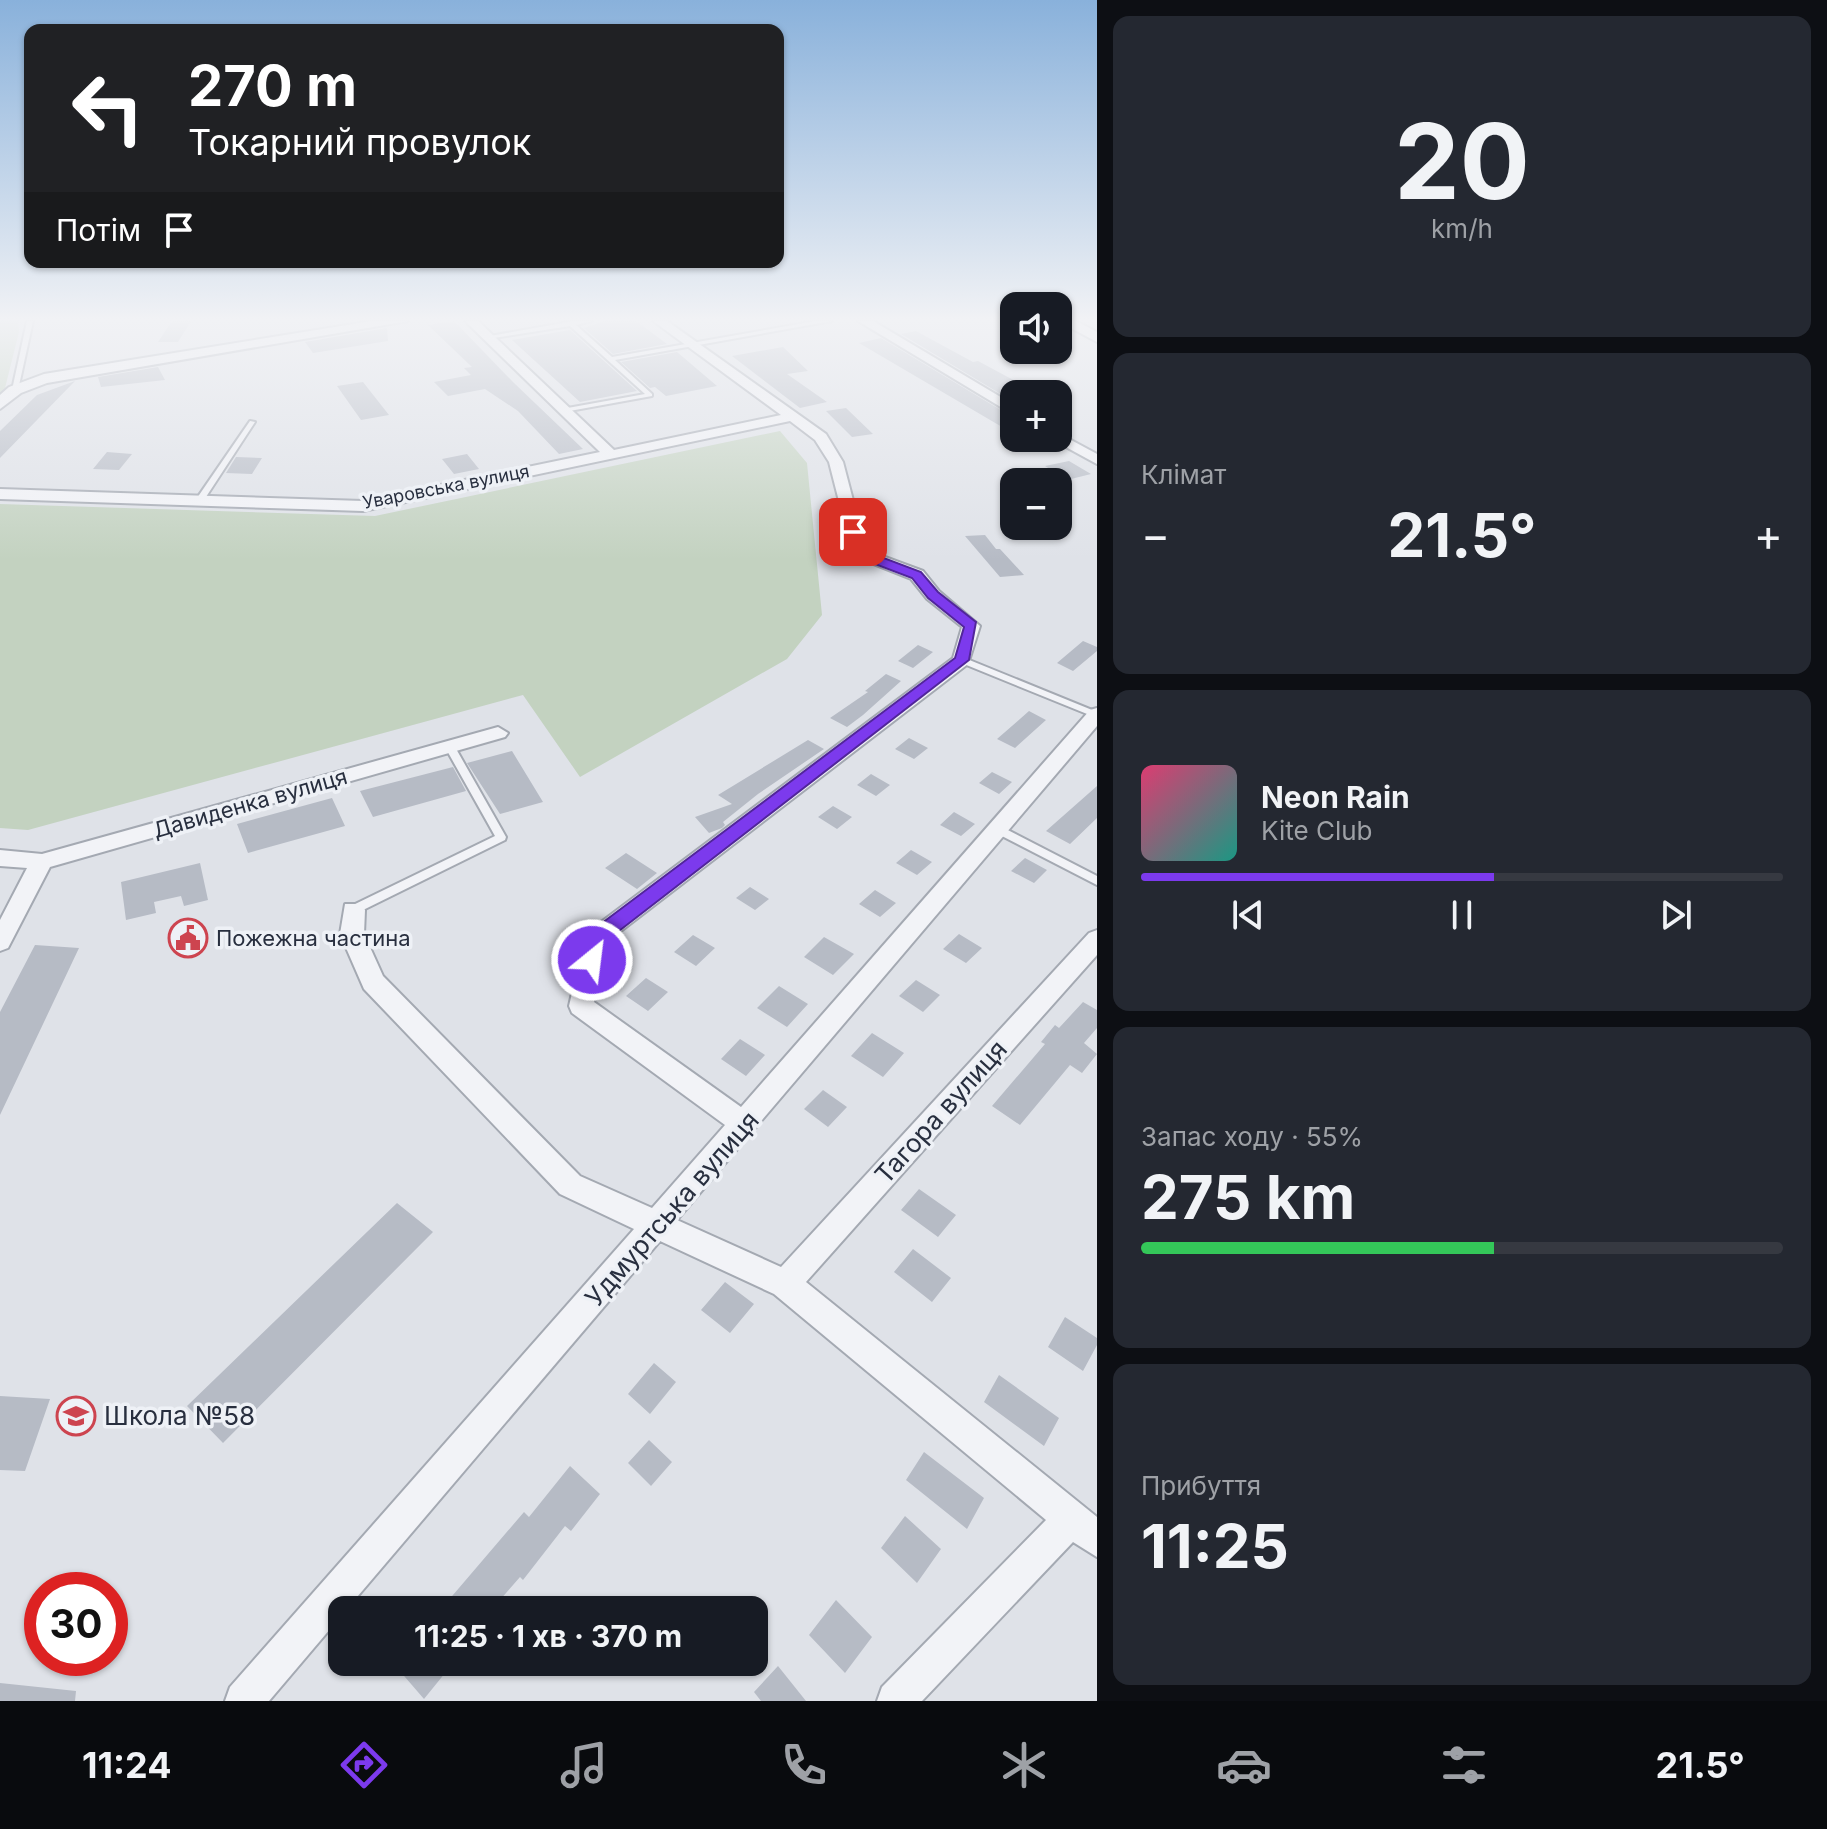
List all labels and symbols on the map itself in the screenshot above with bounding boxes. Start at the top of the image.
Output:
street label: Уваровська вулиця [361,460,531,513]
pin [819,498,887,566]
street label: Давиденка вулиця [150,763,350,843]
public building icon: Пожежна частина [167,917,209,959]
position arrow [550,918,634,1002]
place label: Пожежна частина [216,925,411,951]
street label: Тагора вулиця [868,1033,1013,1190]
street label: Удмуртська вулиця [578,1105,765,1313]
school or university icon: Школа №58 [55,1395,97,1437]
place label: Школа №58 [104,1400,255,1431]
speed limit sign: 30 [24,1572,128,1676]

